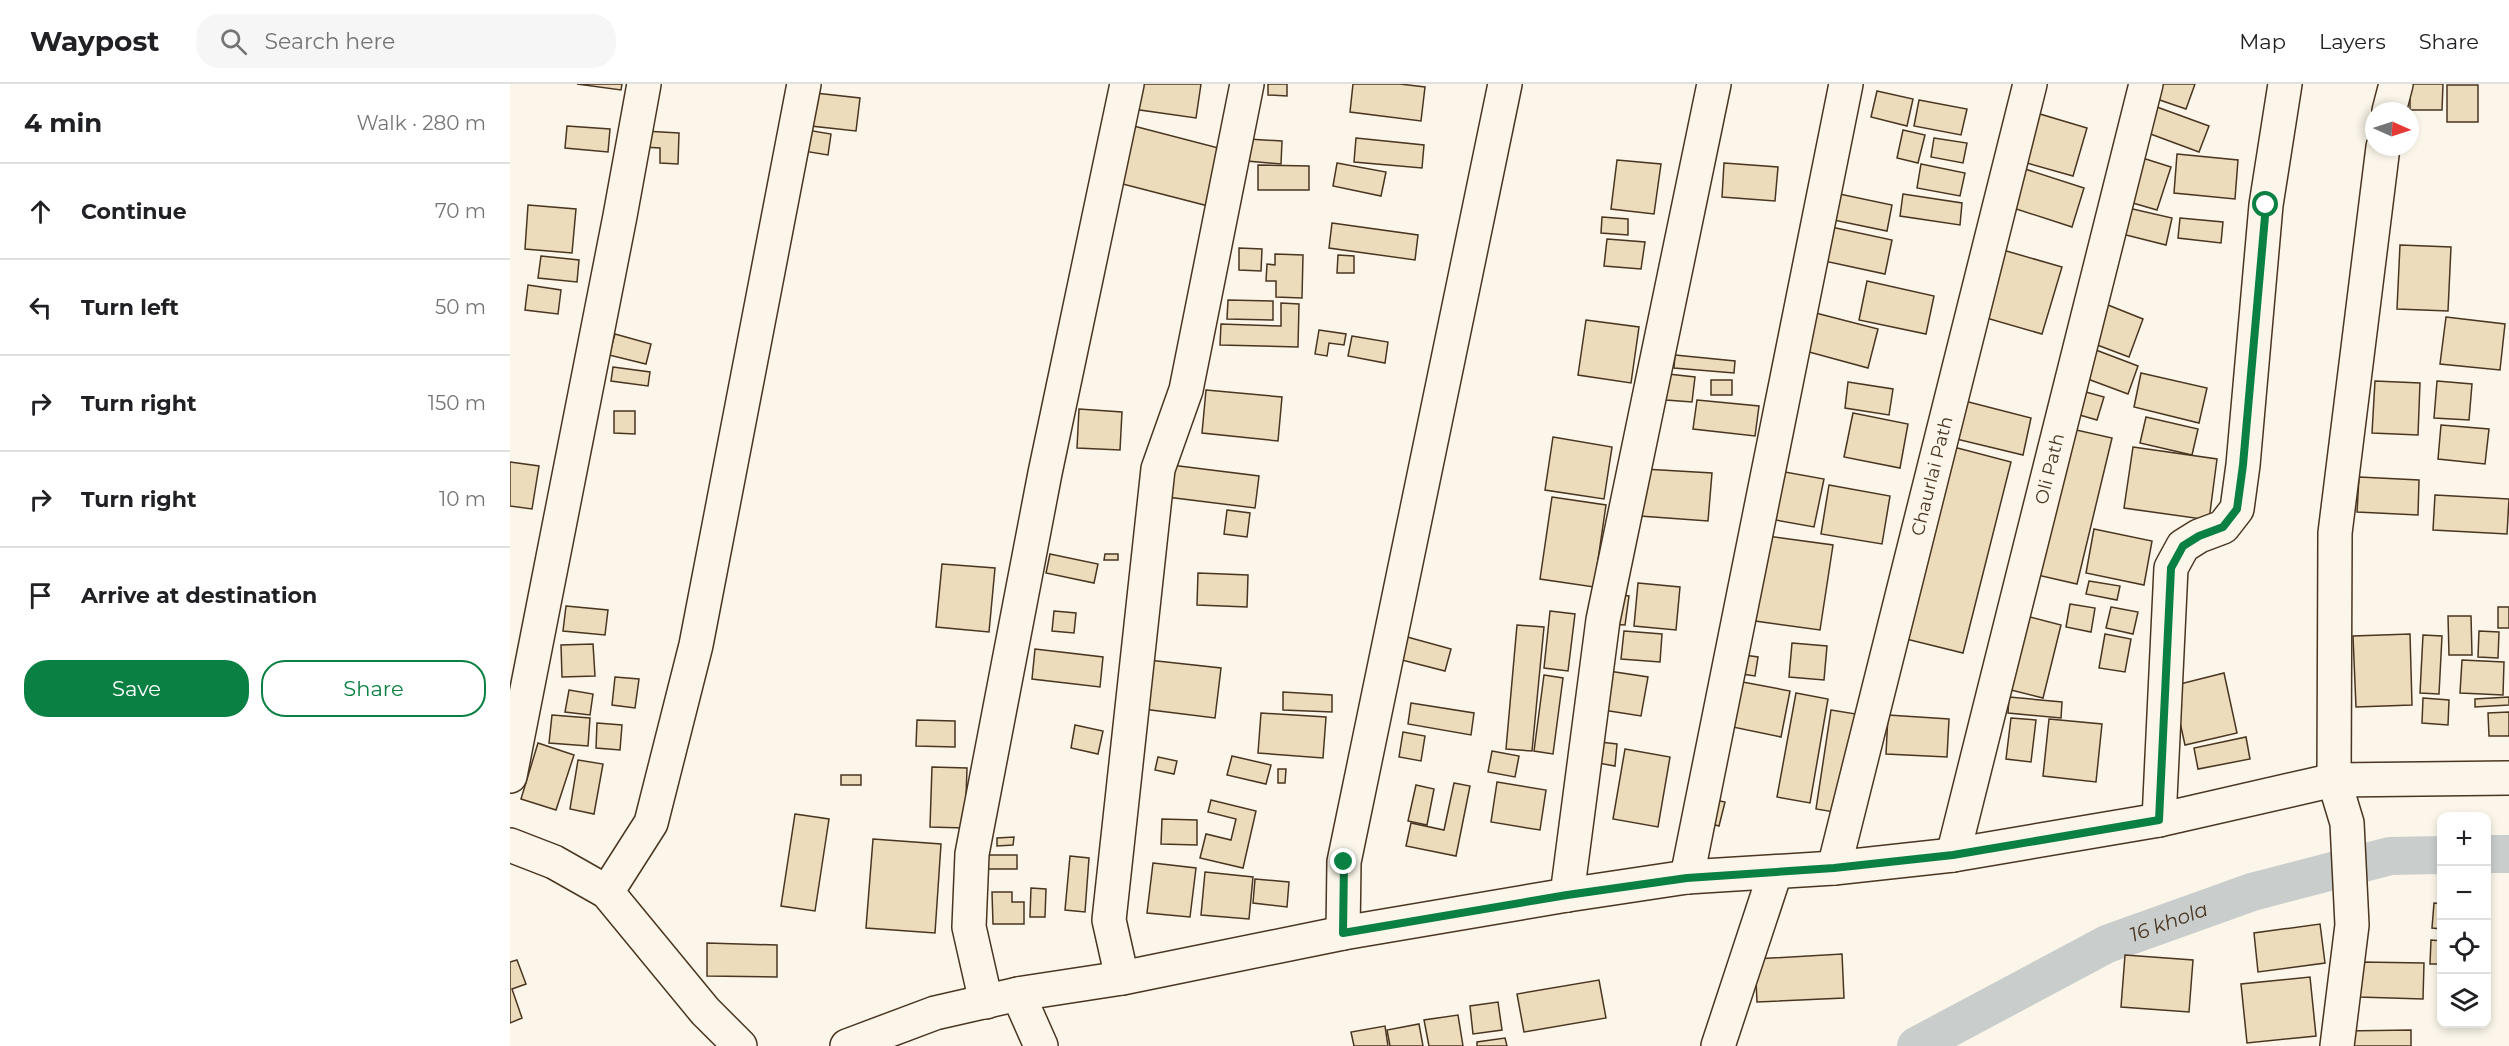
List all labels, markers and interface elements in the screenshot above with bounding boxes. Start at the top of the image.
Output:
search box [196,14,616,68]
text: Waypost [30,24,160,58]
icon: search [217,25,250,58]
text: Search here [265,28,395,55]
text: Map [2239,29,2286,54]
text: Layers [2319,29,2386,54]
text: Share [2419,29,2479,54]
north arrow [2365,102,2419,156]
text: 4 min [24,107,102,139]
text: Walk · 280 m [356,111,486,135]
route start [2252,191,2278,217]
icon: ahead [24,195,57,228]
text: Continue [81,198,187,225]
text: 70 m [435,199,486,223]
icon: left [24,291,57,324]
text: Turn left [81,294,179,321]
text: 50 m [435,295,486,319]
icon: right [24,387,57,420]
text: Turn right [81,390,196,417]
text: 150 m [428,391,486,415]
street label: Chaurlai Path [1906,414,1958,538]
street label: Oli Path [2030,431,2069,507]
icon: right [24,483,57,516]
text: Turn right [81,486,196,513]
text: 10 m [439,487,486,511]
icon: arrive [24,579,57,612]
text: Arrive at destination [81,582,317,609]
button: Save [24,660,249,717]
button: Share [261,660,486,717]
map controls [2437,812,2491,1028]
button: + [2437,812,2491,866]
route end [1330,848,1356,874]
button: − [2437,866,2491,920]
water label: 16 khola [2126,897,2211,947]
button: locate [2437,920,2491,974]
button: layers [2437,974,2491,1028]

